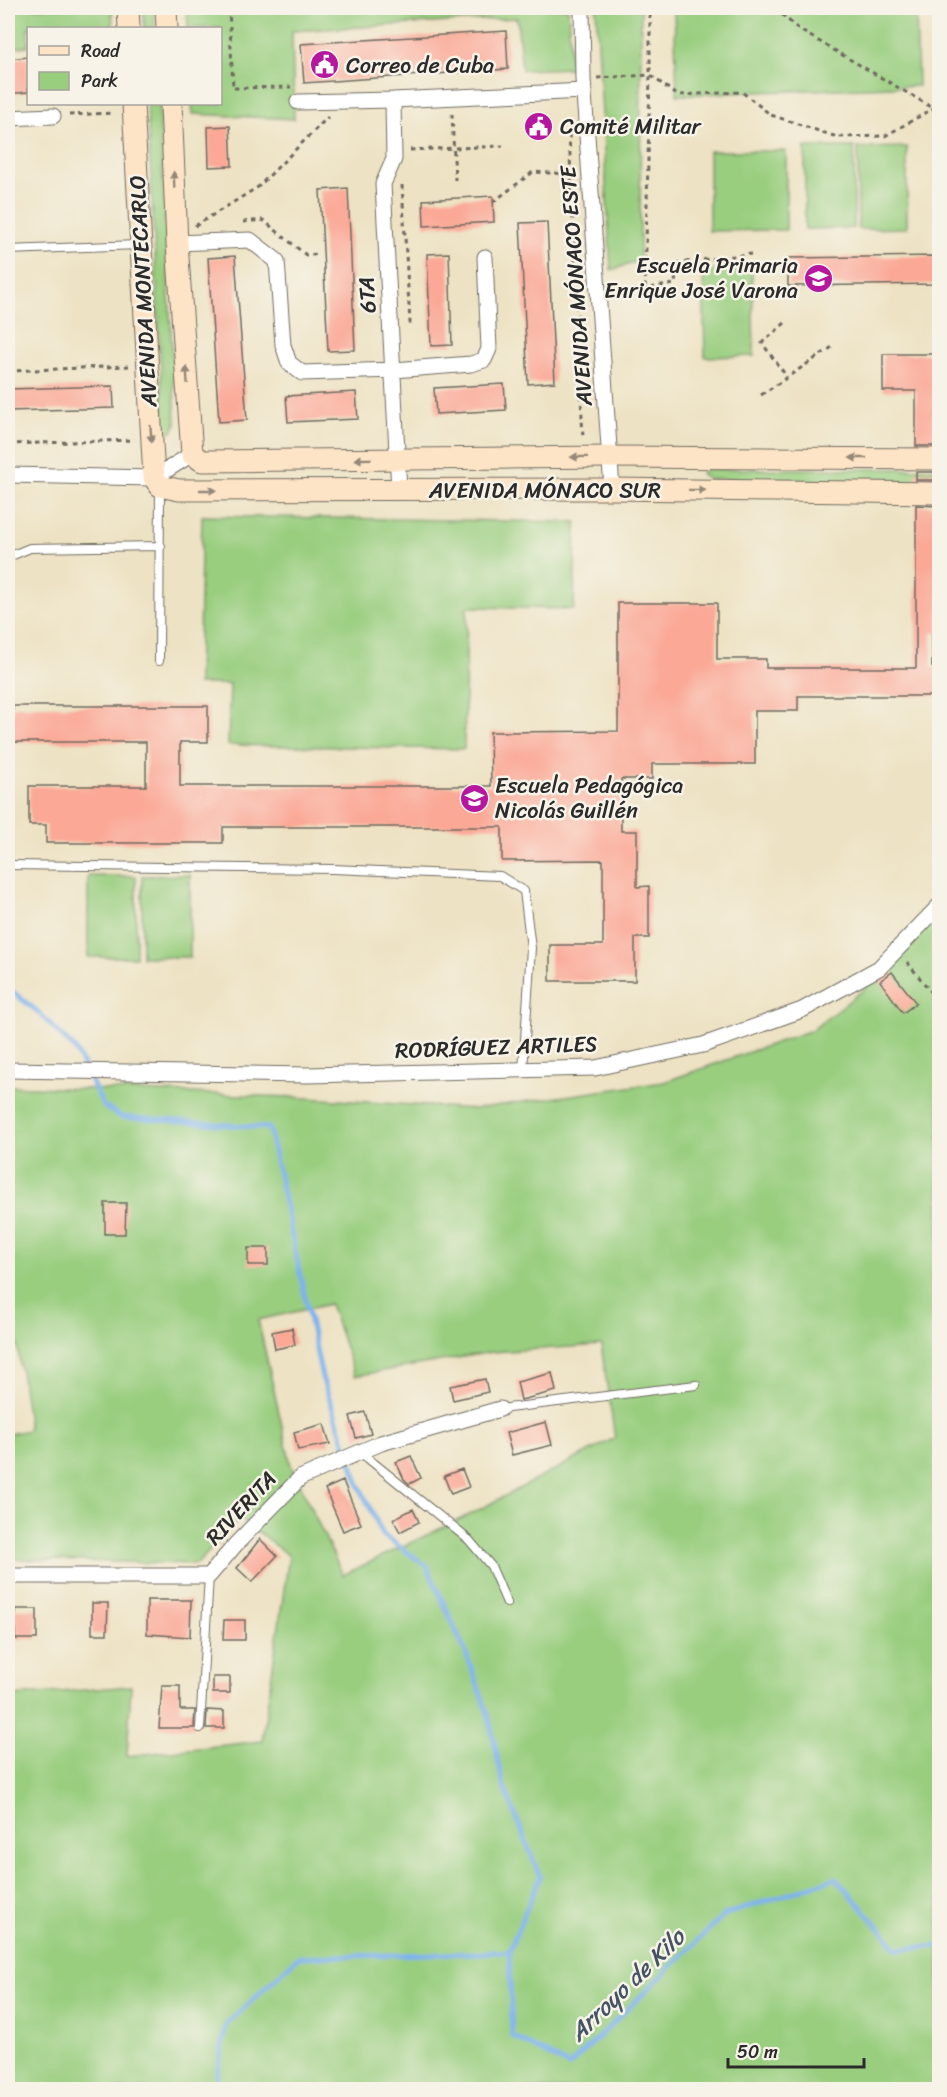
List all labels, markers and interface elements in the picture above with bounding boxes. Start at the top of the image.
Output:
legend [27,27,222,105]
text: Road [81,35,121,67]
place label: Correo de Cuba [346,46,494,85]
public building icon: Correo de Cuba [309,49,341,81]
text: Park [81,65,118,97]
place label: Comité Militar [560,107,703,146]
public building icon: Comité Militar [523,110,555,142]
street label: AVENIDA MÓNACO ESTE [548,163,604,408]
one-way arrow [170,171,179,190]
street label: AVENIDA MONTECARLO [117,174,169,409]
place label: Escuela Primaria Enrique José Varona [604,246,798,310]
school or university icon: Escuela Primaria Enrique José Varona [803,262,835,294]
street label: 6TA [347,276,387,314]
one-way arrow [182,365,191,384]
one-way arrow [147,425,156,444]
one-way arrow [569,452,588,462]
one-way arrow [848,454,867,463]
one-way arrow [353,455,372,464]
street label: AVENIDA MÓNACO SUR [428,471,661,510]
one-way arrow [199,485,218,495]
one-way arrow [688,486,707,495]
place label: Escuela Pedagógica Nicolás Guillén [495,766,683,830]
school or university icon: Escuela Pedagógica Nicolás Guillén [458,782,490,814]
street label: RODRÍGUEZ ARTILES [394,1024,598,1070]
street label: RIVERITA [196,1461,286,1555]
water label: Arroyo de Kilo [558,1917,696,2053]
scale bar [728,2031,864,2069]
text: 50 m [737,2036,778,2068]

